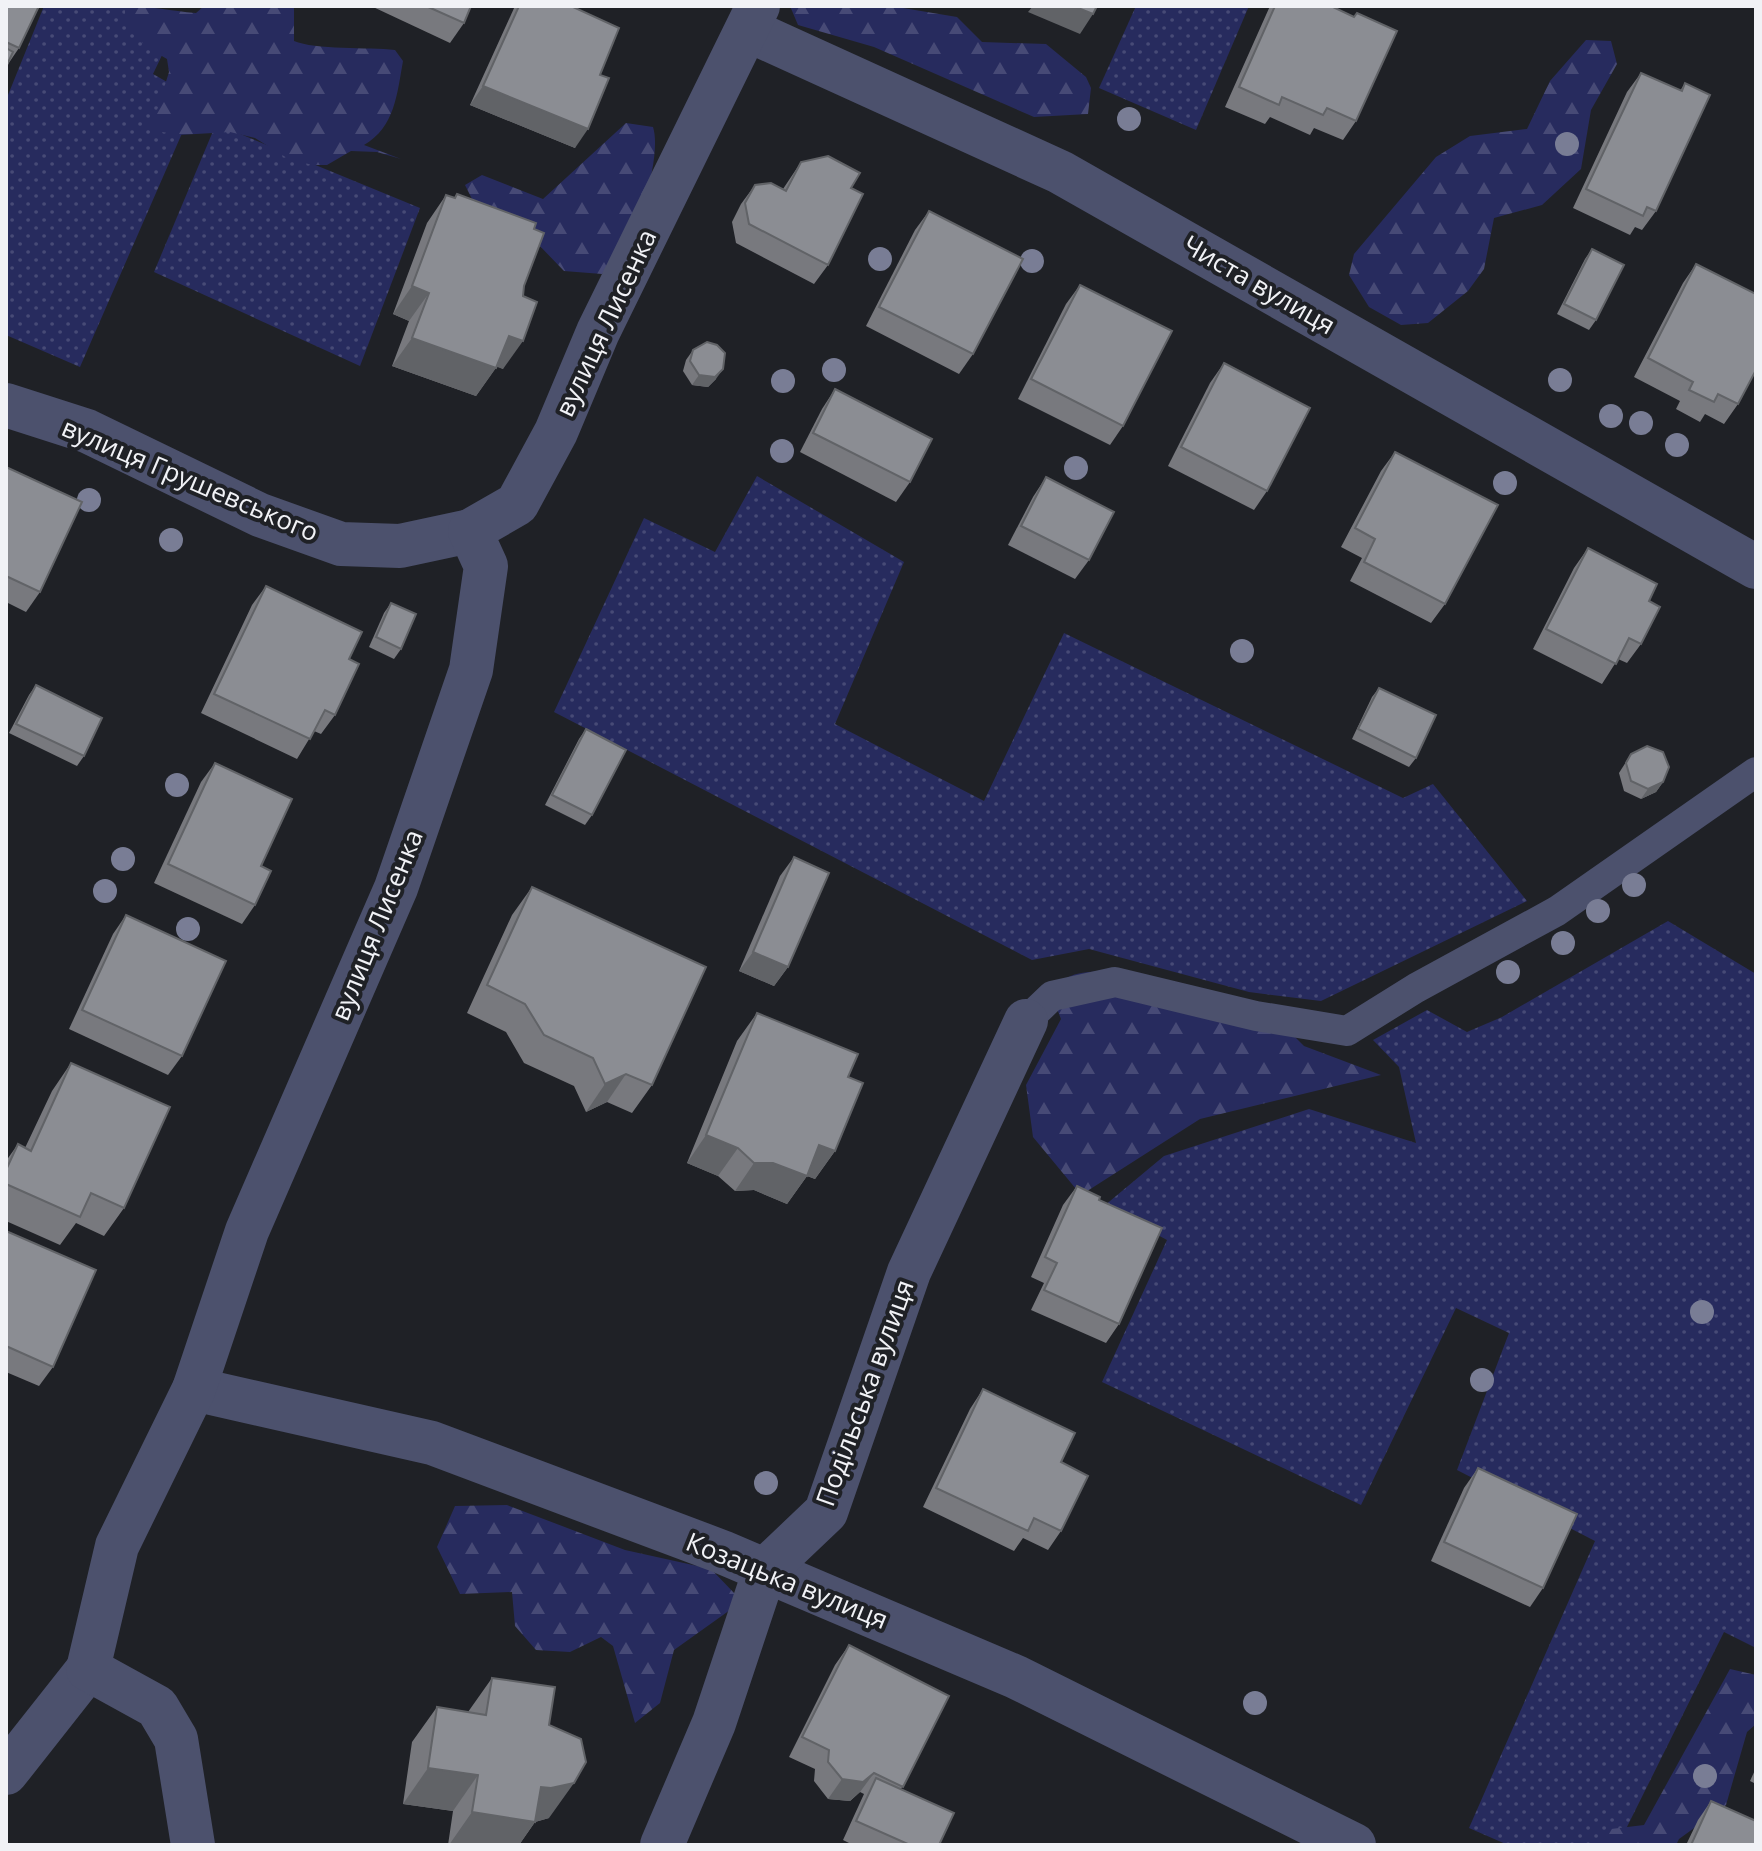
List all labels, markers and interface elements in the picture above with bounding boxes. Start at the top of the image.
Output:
street label: вулиця Лисенка [546,223,664,422]
street label: Чиста вулиця [1177,226,1342,342]
street label: вулиця Грушевського [57,409,324,549]
street label: вулиця Лисенка [321,824,431,1025]
street label: Подільська вулиця [806,1274,922,1511]
street label: Козацька вулиця [681,1523,894,1637]

